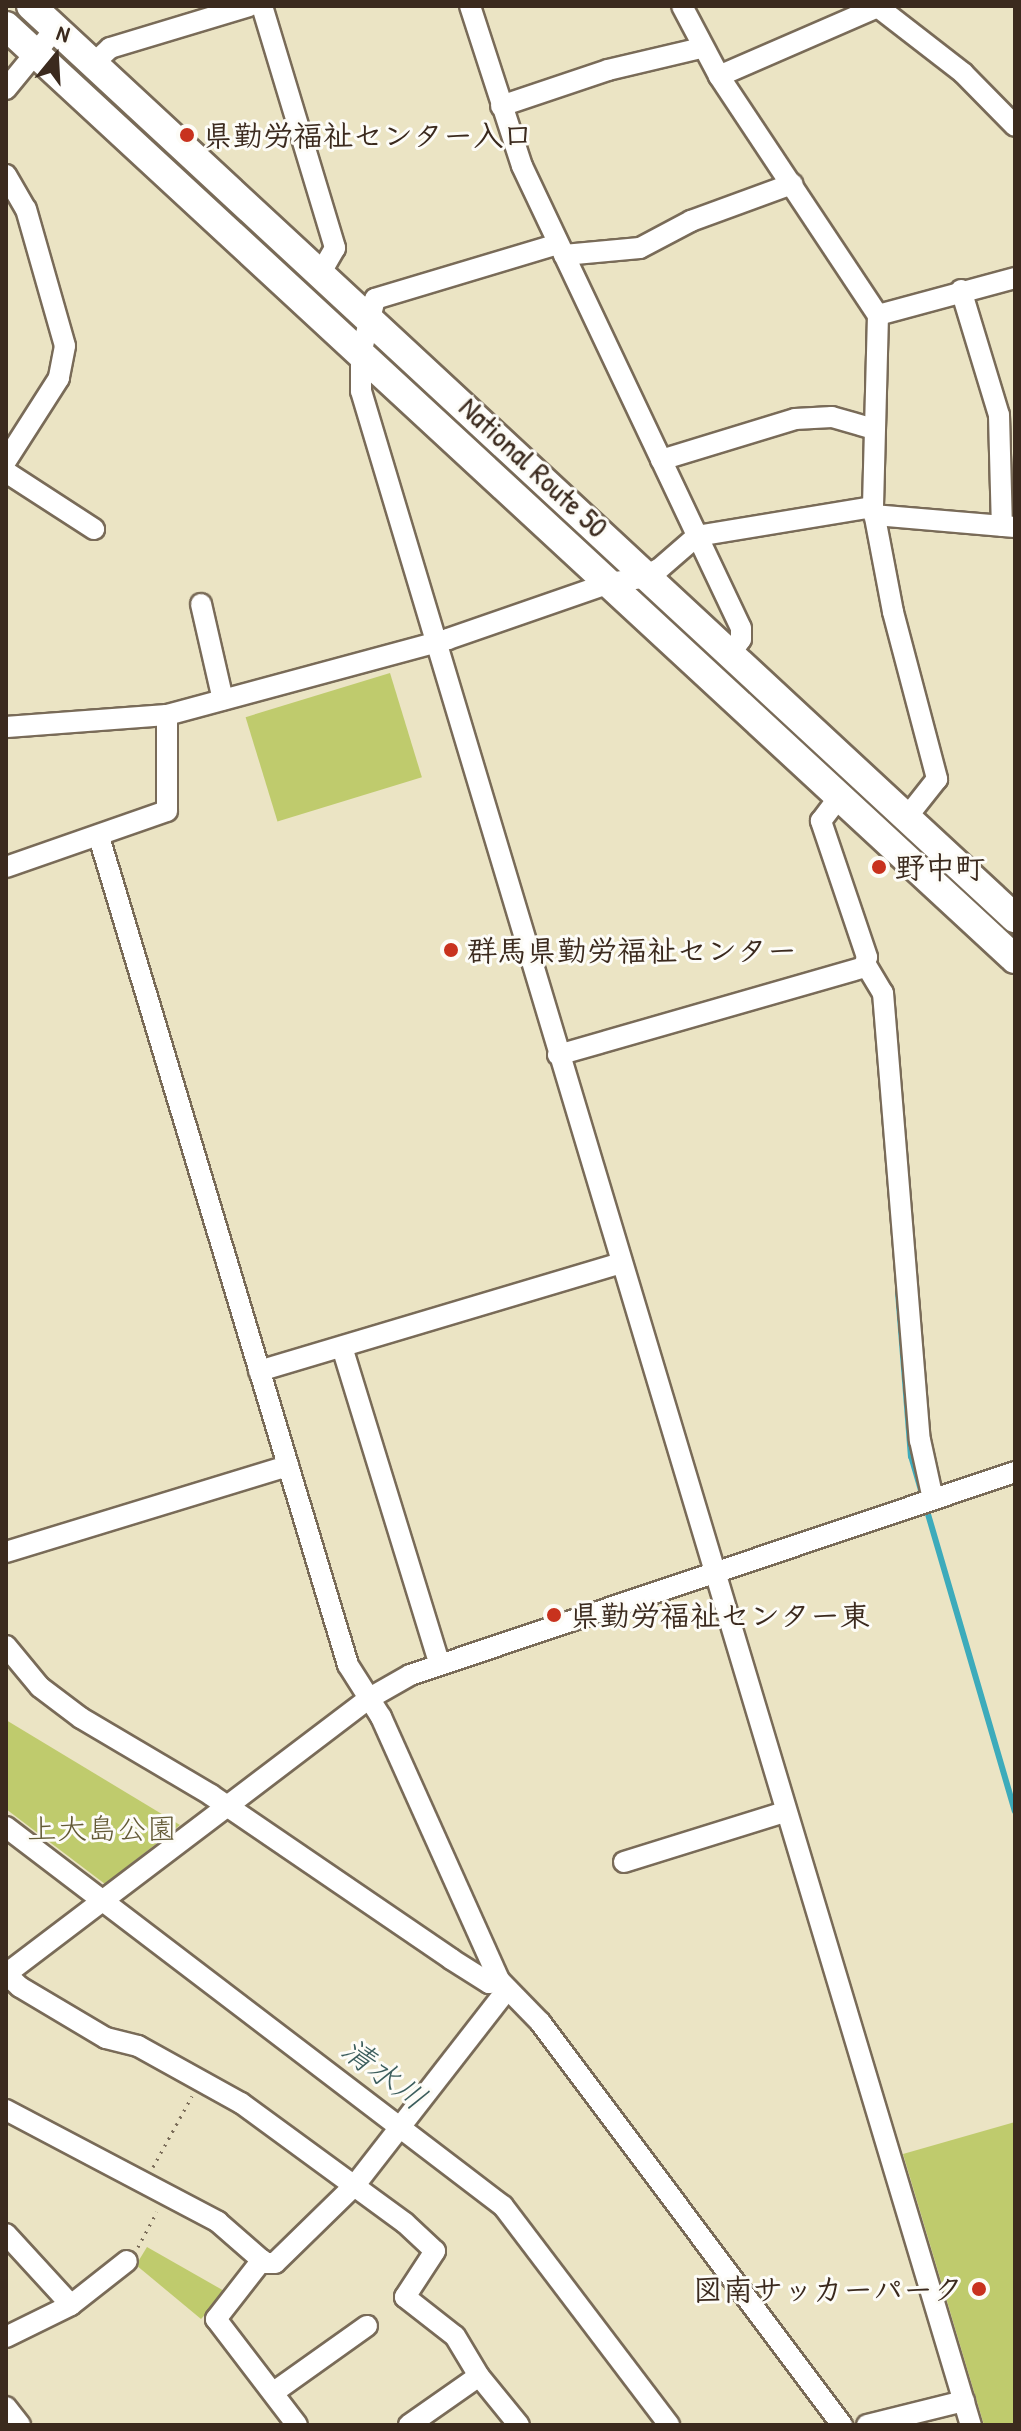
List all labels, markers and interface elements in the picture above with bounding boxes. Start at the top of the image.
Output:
north arrow [16,16,96,96]
text: N [53,17,74,49]
place label: 県勤労福祉センター入口 [203,117,533,153]
marker: 県勤労福祉センター入口 [178,126,196,144]
street label: National Route 50 [452,389,616,545]
place label: 野中町 [895,849,985,885]
marker: 野中町 [870,858,888,876]
place label: 群馬県勤労福祉センター [467,932,797,968]
marker: 群馬県勤労福祉センター [442,941,460,959]
place label: 県勤労福祉センター東 [570,1597,870,1633]
marker: 県勤労福祉センター東 [545,1606,563,1624]
park label: 上大島公園 [27,1810,177,1846]
water label: 清水川 [334,2030,434,2118]
place label: 図南サッカーパーク [693,2271,963,2307]
marker: 図南サッカーパーク [970,2280,988,2298]

